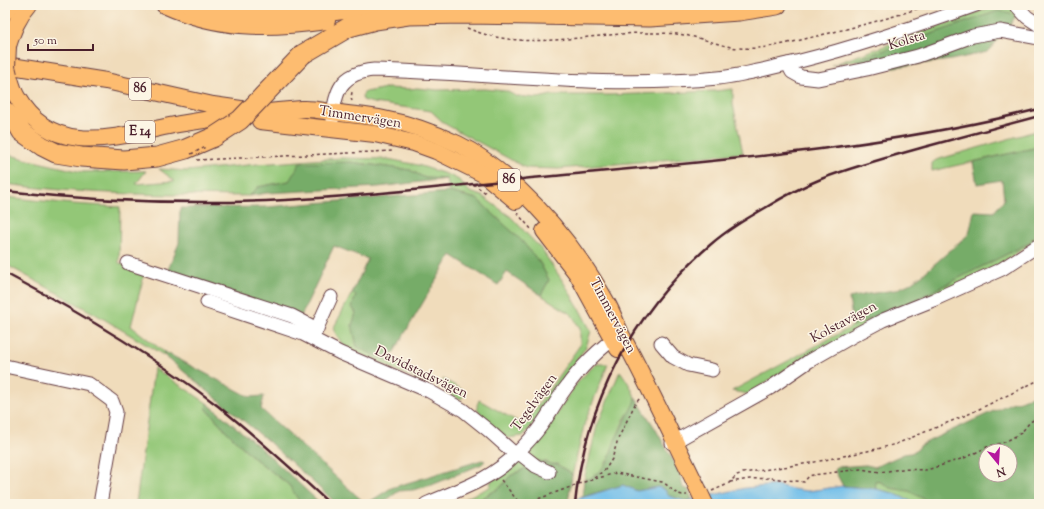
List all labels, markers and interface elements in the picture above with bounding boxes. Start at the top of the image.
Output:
scale bar [28,26,93,52]
street label: Kolsta [886,26,928,56]
text: 50 m [33,32,57,50]
road number: 86 [129,78,151,100]
street label: Timmervägen [317,102,403,134]
road number: E 14 [125,121,155,143]
road number: 86 [498,169,520,191]
street label: Timmervägen [584,275,640,357]
street label: Kolstavägen [807,297,881,349]
street label: Davidstadsvägen [371,342,471,404]
street label: Tegelvägen [507,370,563,436]
north arrow [978,443,1018,483]
text: N [994,462,1008,481]

